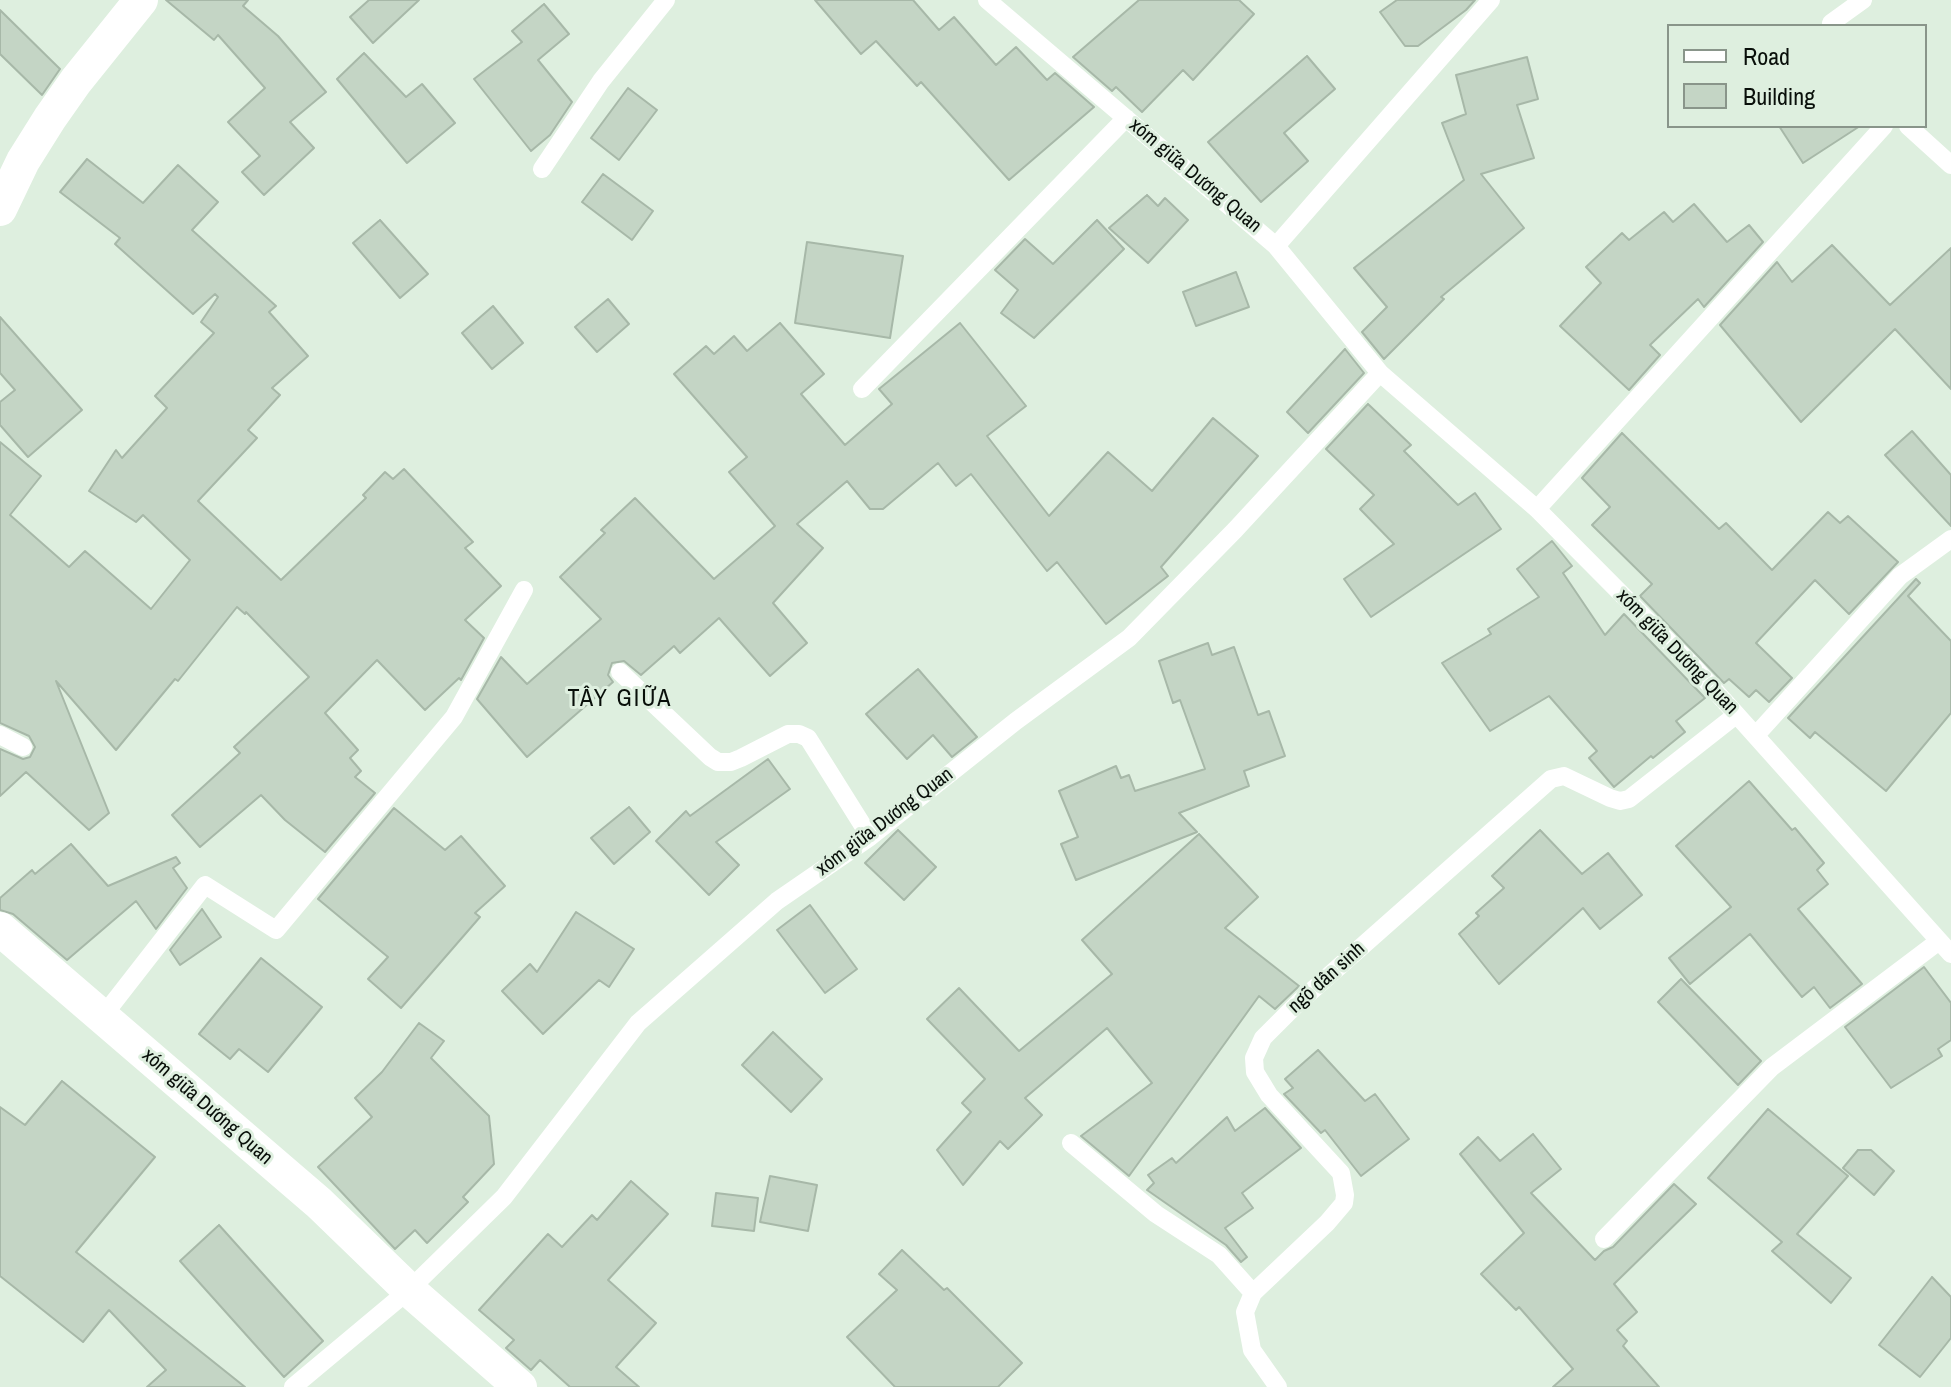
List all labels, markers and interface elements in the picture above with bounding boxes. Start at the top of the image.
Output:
legend [1667,24,1927,128]
text: Road [1743,40,1790,72]
text: Building [1743,80,1815,112]
street label: xóm giữa Dương Quan [1124,114,1266,238]
street label: xóm giữa Dương Quan [1611,584,1743,720]
district label: TÂY GIỮA [568,686,672,714]
street label: xóm giữa Dương Quan [812,763,958,881]
street label: ngõ dân sinh [1284,937,1370,1019]
street label: xóm giữa Dương Quan [137,1044,277,1170]

